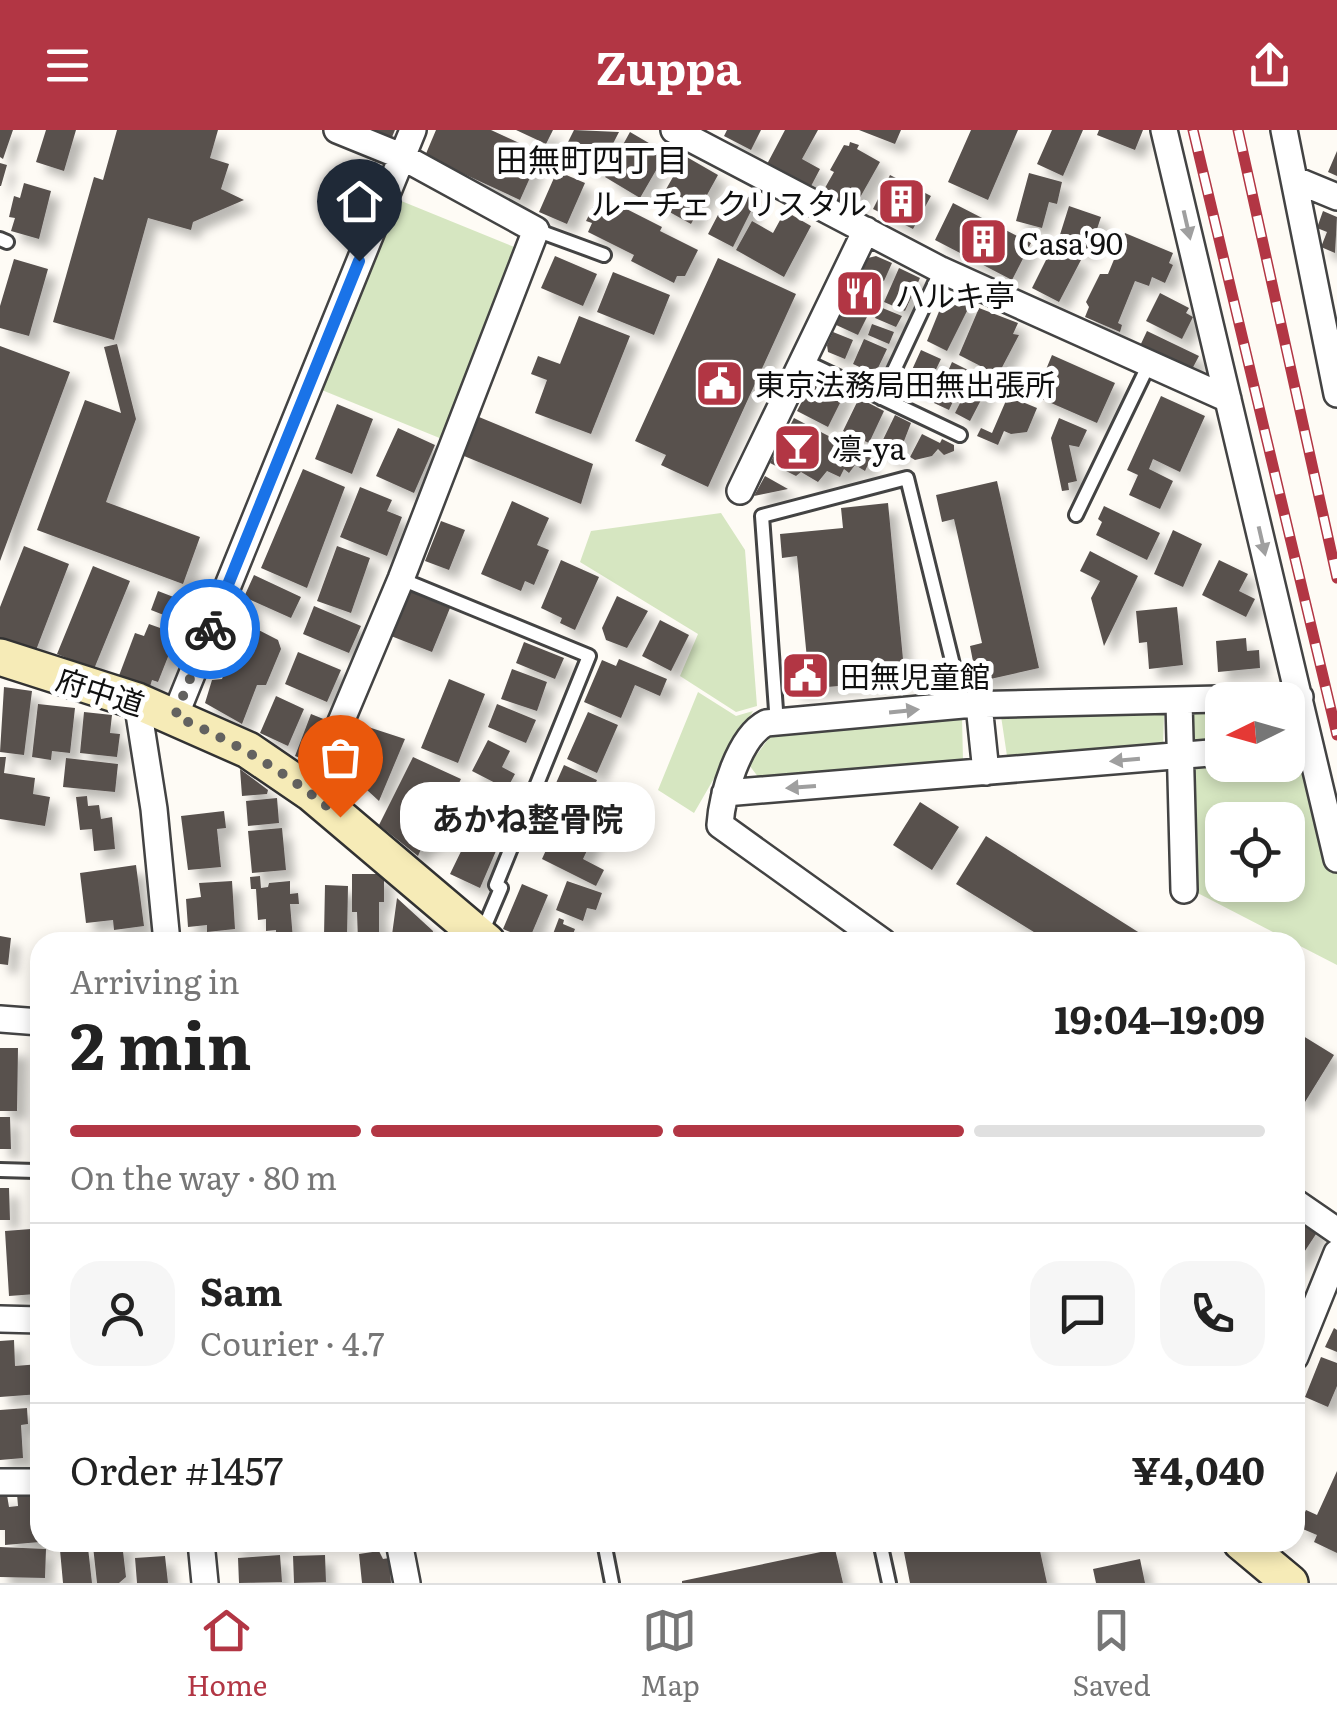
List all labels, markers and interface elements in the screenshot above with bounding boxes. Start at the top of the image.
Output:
text: Zuppa [596,32,741,99]
icon: menu [40,38,95,93]
icon: share [1242,38,1297,93]
district label: 田無町四丁目 [496,134,688,182]
pin [317,159,402,262]
icon: home [332,174,387,229]
building icon: ルーチェ クリスタル [876,176,928,228]
place label: ルーチェ クリスタル [591,180,867,224]
one-way arrow [1180,210,1195,241]
building icon: Casa'90 [957,216,1009,268]
place label: Casa'90 [1018,220,1123,264]
restaurant icon: ハルキ亭 [834,268,886,320]
place label: ハルキ亭 [895,272,1015,316]
public building icon: 東京法務局田無出張所 [694,357,746,409]
place label: 東京法務局田無出張所 [755,361,1055,405]
bar icon: 凛-ya [771,421,823,473]
place label: 凛-ya [832,425,906,469]
one-way arrow [1255,526,1270,557]
courier [160,579,260,679]
icon: bike [183,602,238,657]
public building icon: 田無児童館 [779,649,831,701]
place label: 田無児童館 [840,653,990,697]
street label: 府中道 [51,655,151,725]
north arrow [1205,682,1305,782]
map controls [1205,682,1305,902]
one-way arrow [889,703,921,719]
pin [298,715,383,818]
icon: bag [313,730,368,785]
one-way arrow [1109,753,1141,769]
one-way arrow [785,779,817,795]
callout: あかね整骨院 [400,782,655,852]
text: あかね整骨院 [431,793,624,841]
button: locate [1205,802,1305,902]
text: Arriving in [70,956,240,1004]
text: 19:04–19:09 [1054,989,1265,1046]
text: 2 min [70,993,252,1090]
text: On the way · 80 m [70,1152,337,1200]
button: person [70,1261,175,1366]
text: Sam [200,1261,283,1318]
button: chat [1030,1261,1135,1366]
button: phone [1160,1261,1265,1366]
text: Courier · 4.7 [200,1318,385,1366]
text: Order #1457 [70,1440,283,1497]
text: ¥4,040 [1132,1440,1265,1497]
tab: Home [186,1603,267,1705]
tab: Map [640,1603,700,1705]
tab: Saved [1073,1603,1151,1705]

